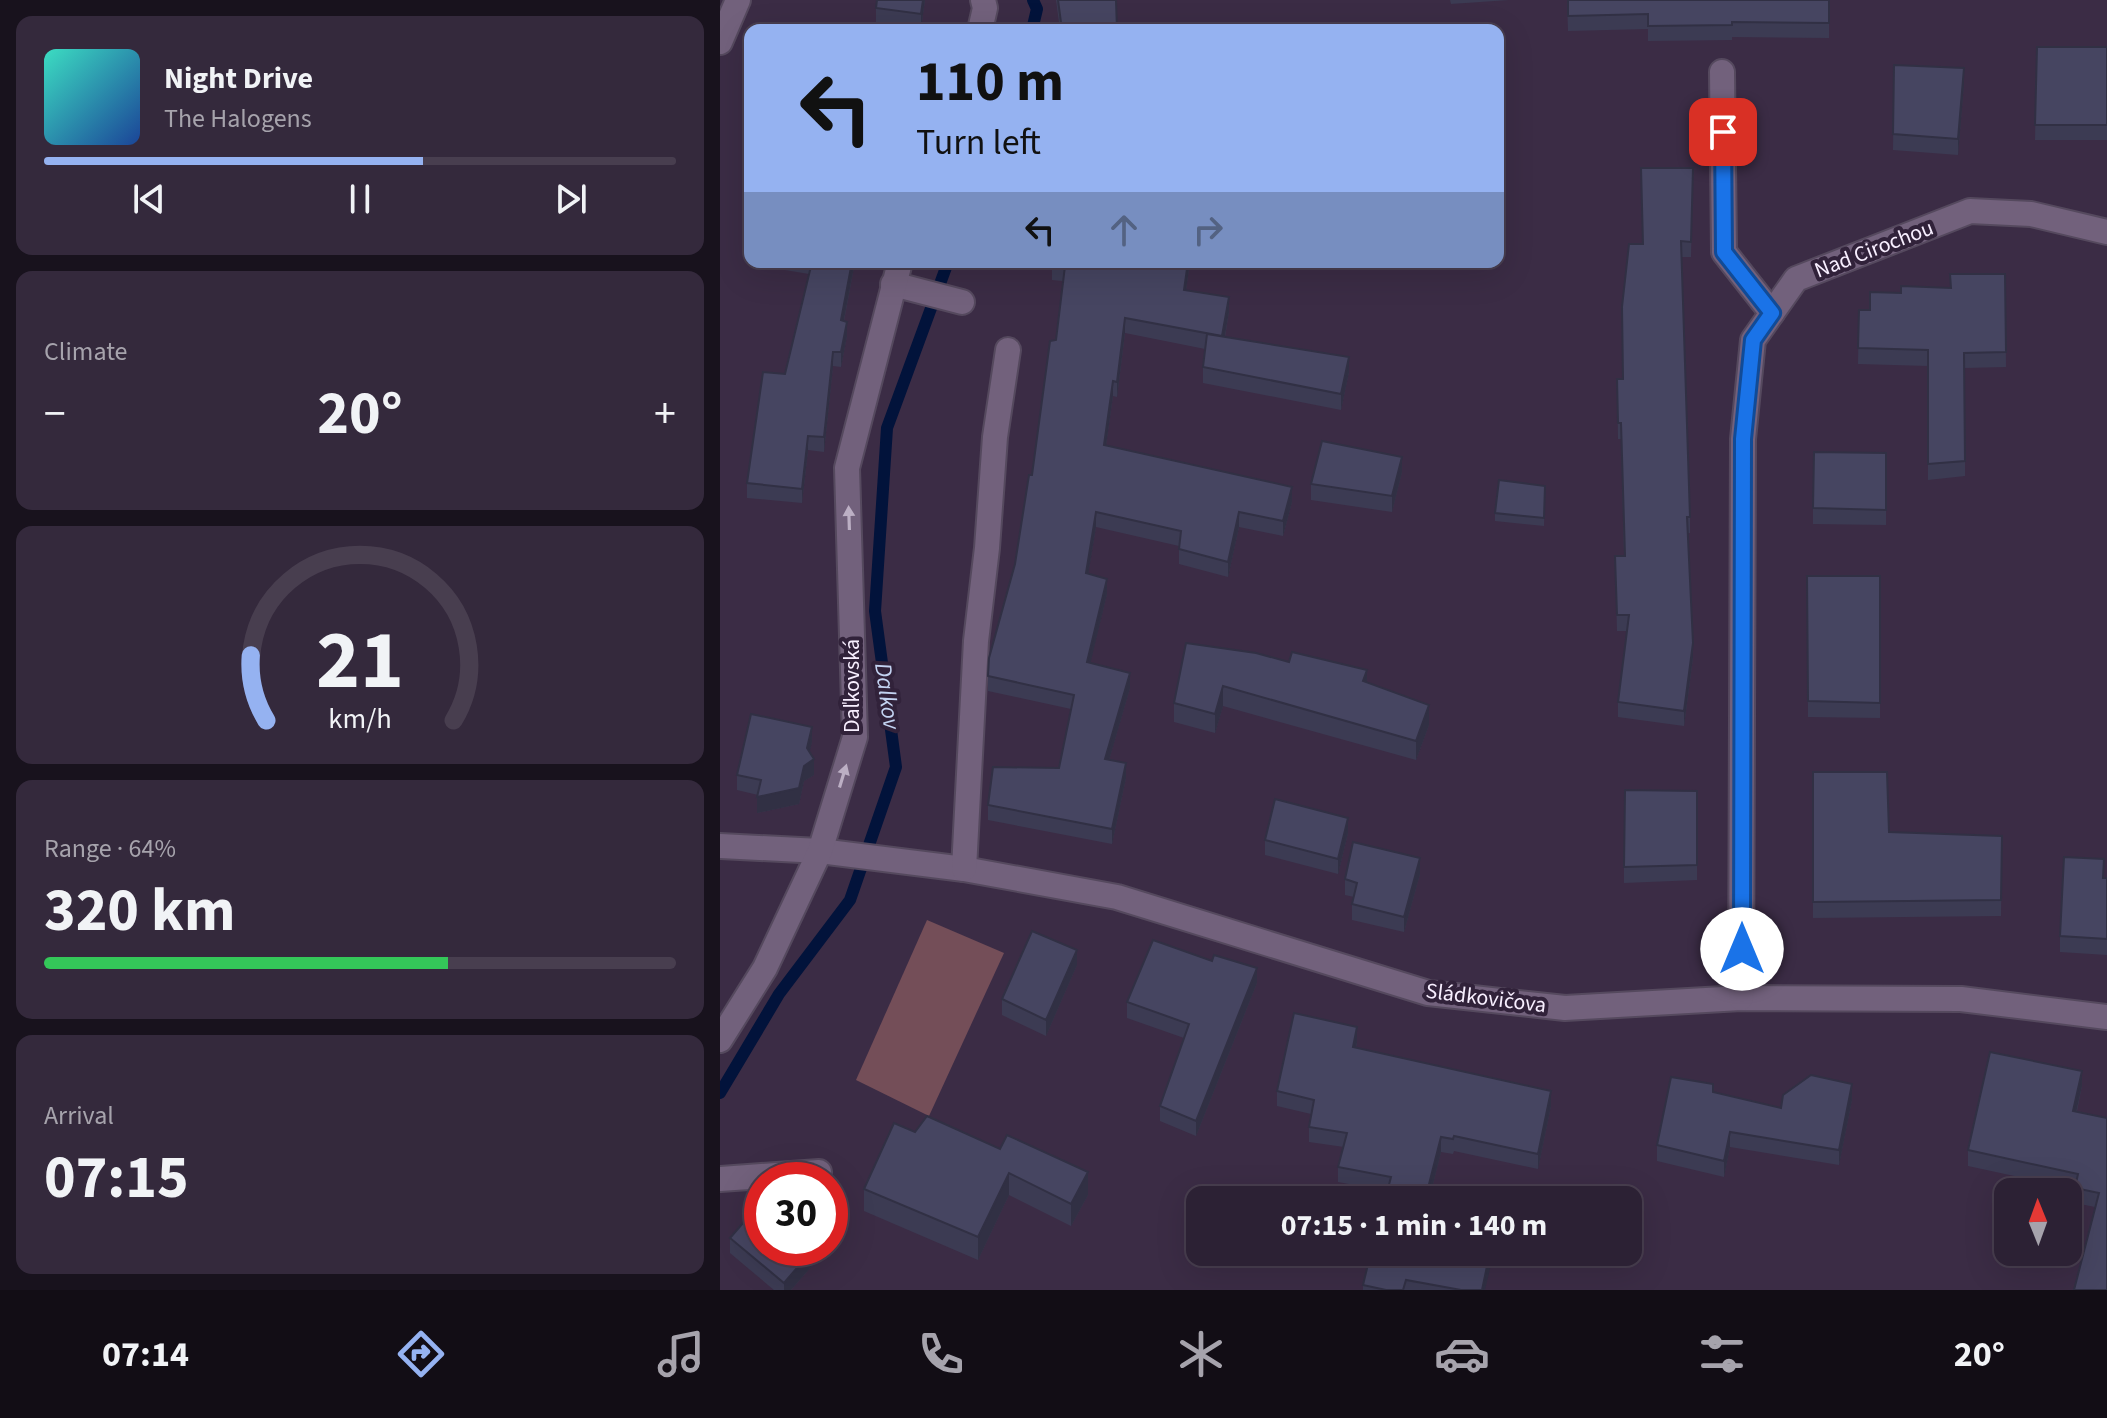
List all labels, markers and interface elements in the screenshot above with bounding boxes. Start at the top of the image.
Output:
text: 110 m [916,43,1064,122]
icon: left [784,56,888,160]
text: Night Drive [164,57,313,100]
pin [1689,98,1757,166]
text: The Halogens [164,100,312,137]
icon: arrive [1701,110,1745,154]
text: Turn left [916,117,1041,168]
icon: previous [127,177,171,221]
icon: pause [338,177,382,221]
icon: next [549,177,593,221]
icon: left [1018,208,1062,252]
icon: ahead [1102,208,1146,252]
icon: right [1186,208,1230,252]
street label: Nad Cirochou [1810,212,1938,286]
text: Climate [44,333,128,370]
text: 20° [317,372,403,457]
text: − [44,383,66,446]
text: + [654,383,676,446]
one-way arrow [842,505,855,530]
text: 21 [316,602,404,720]
street label: Daľkovská [836,639,868,733]
water label: Dalkov [865,660,909,733]
text: km/h [328,699,392,739]
one-way arrow [837,764,850,788]
text: Range · 64% [44,830,176,867]
text: 320 km [44,869,235,954]
position arrow [1700,907,1784,991]
street label: Sládkovičova [1424,975,1548,1021]
text: Arrival [44,1097,114,1134]
text: 07:15 [44,1136,189,1221]
speed limit sign: 30 [744,1162,848,1266]
north arrow [1994,1178,2082,1266]
map controls [1994,1178,2082,1266]
text: 07:15 · 1 min · 140 m [1281,1204,1547,1247]
icon: directions [393,1326,449,1382]
icon: music [653,1326,709,1382]
icon: phone [913,1326,969,1382]
icon: climate [1173,1326,1229,1382]
icon: car [1434,1326,1490,1382]
icon: filters [1694,1326,1750,1382]
text: 07:14 [102,1329,189,1380]
text: 20° [1954,1329,2005,1380]

